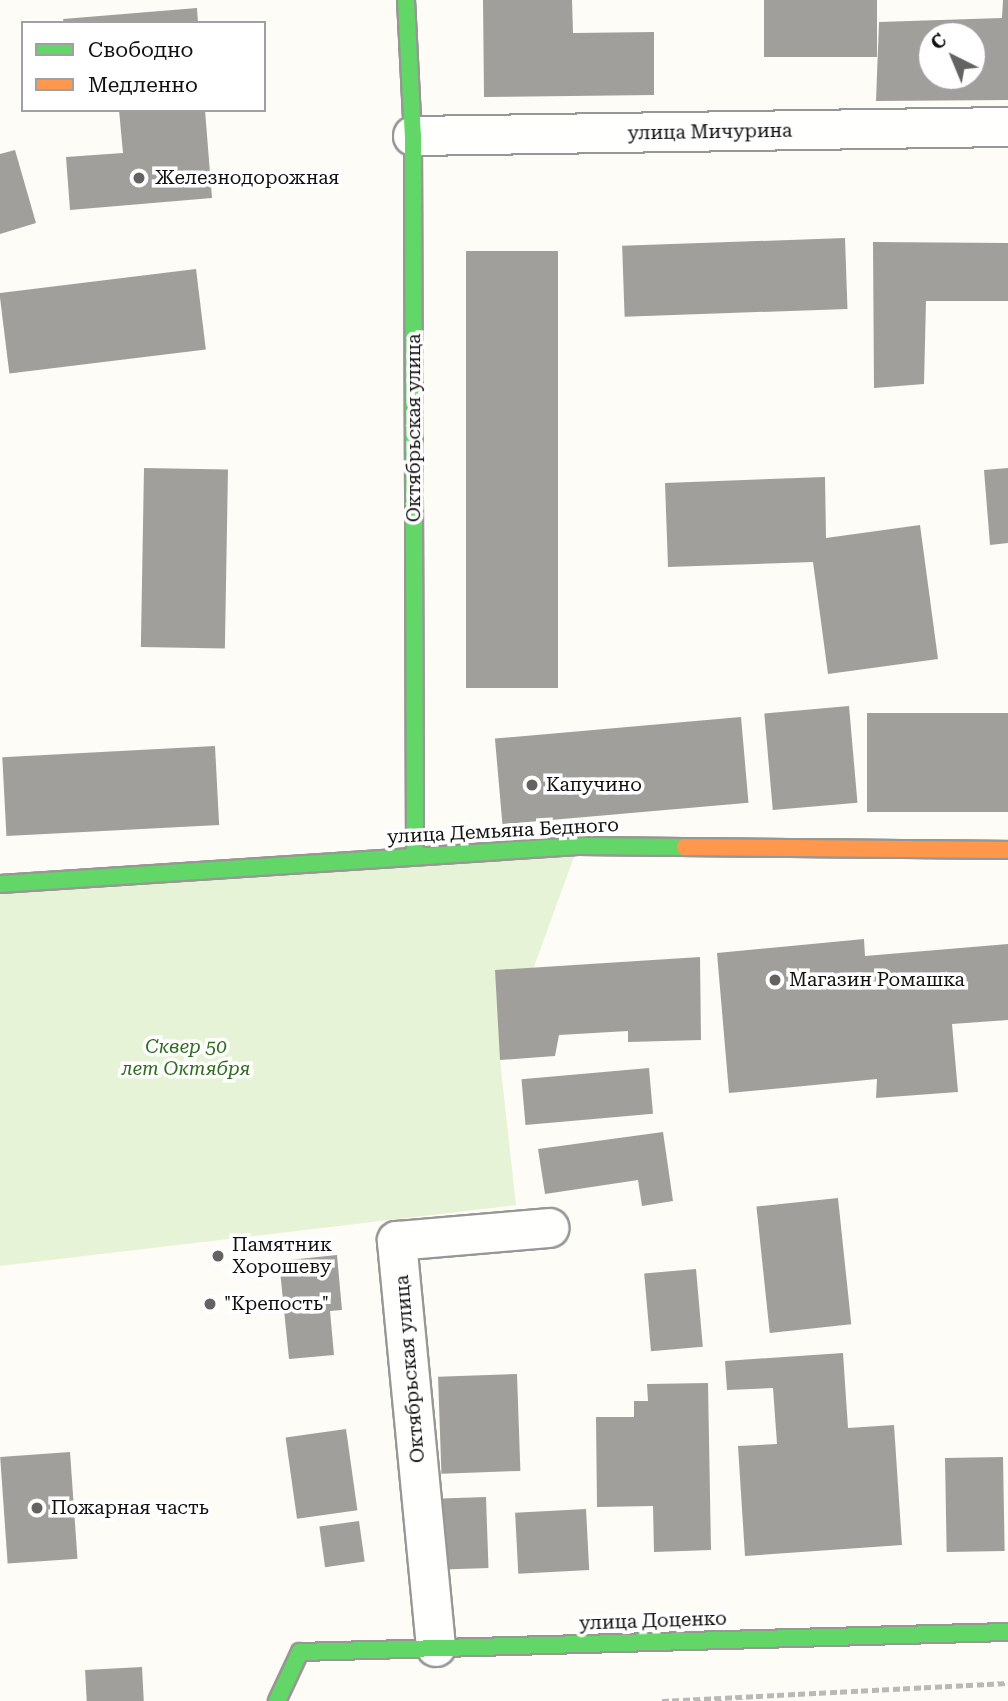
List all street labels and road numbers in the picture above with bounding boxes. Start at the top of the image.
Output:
street label: улица Мичурина [627,119,793,145]
street label: Октябрьская улица [403,334,425,522]
street label: улица Демьяна Бедного [387,814,619,848]
street label: Октябрьская улица [390,1274,430,1464]
street label: улица Доценко [579,1607,727,1635]

